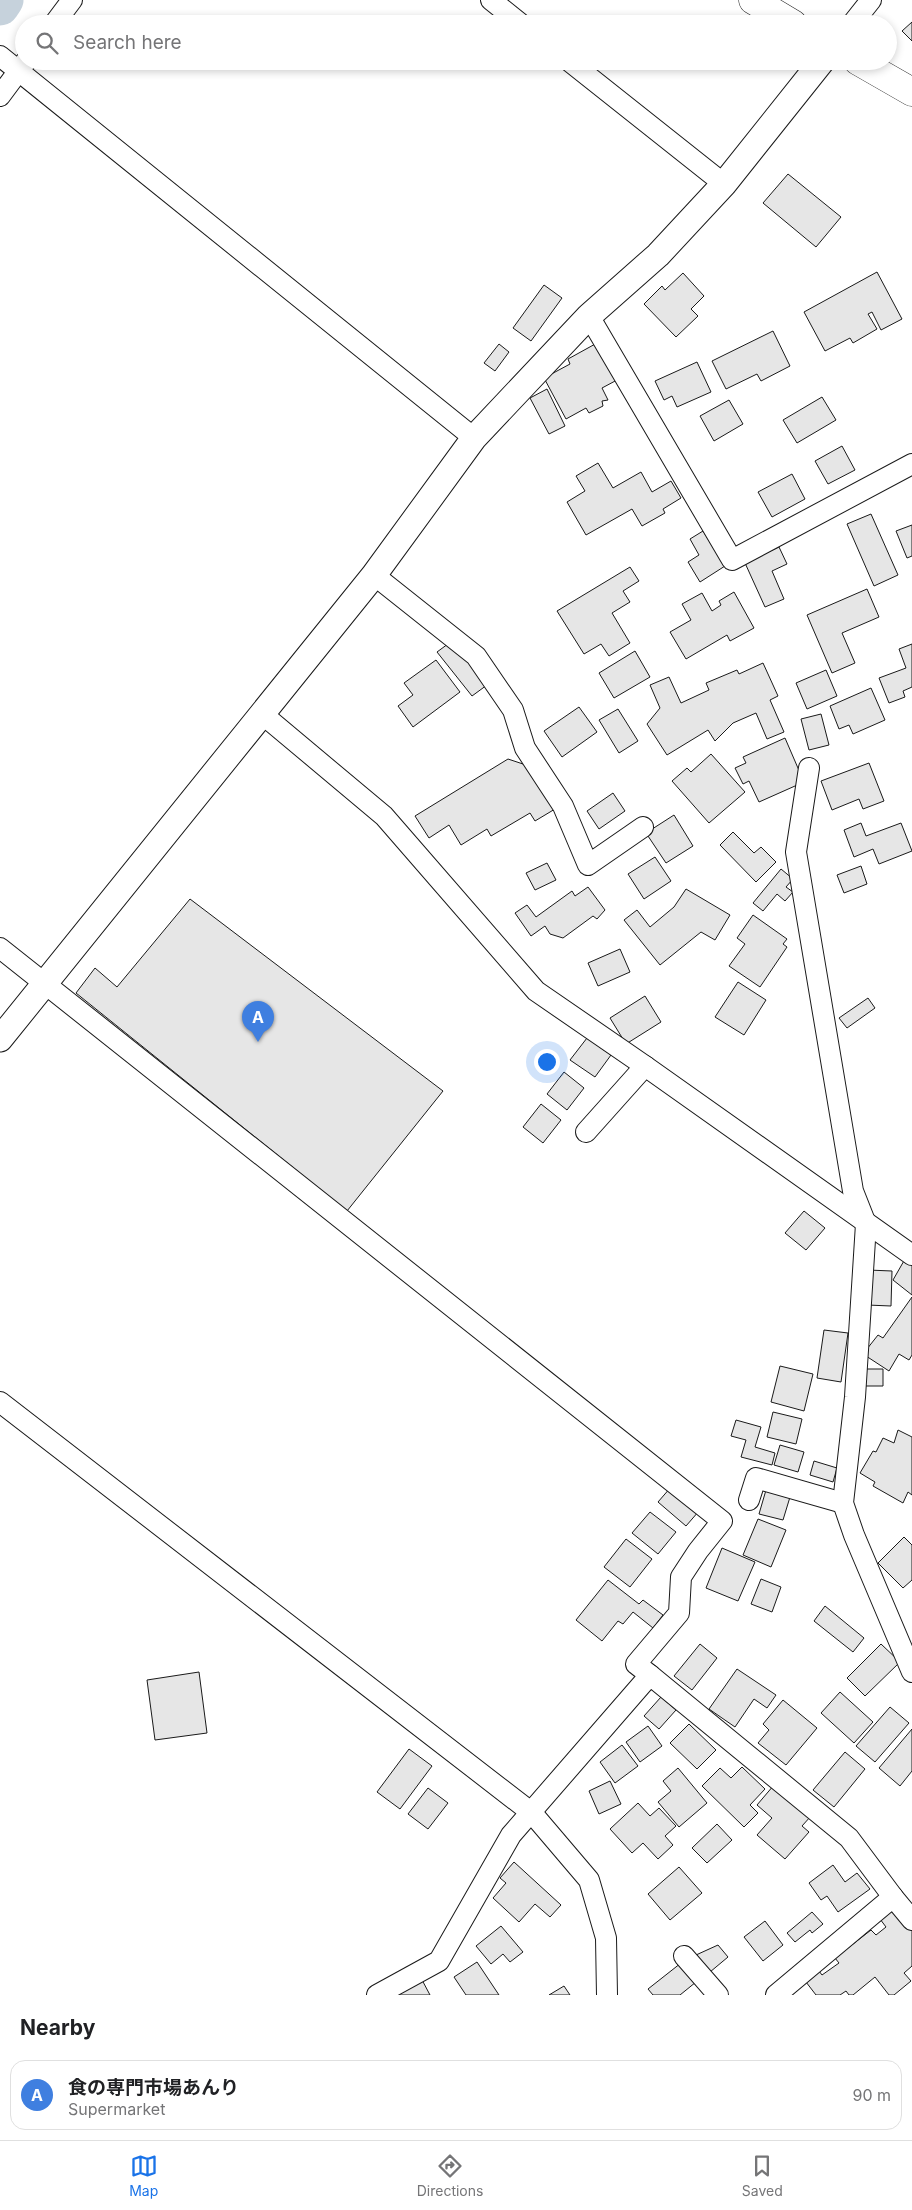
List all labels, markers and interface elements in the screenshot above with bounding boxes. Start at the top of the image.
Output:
search box [15,15,897,70]
icon: search [33,29,61,57]
text: Search here [73,31,182,54]
pin: A [242,1001,274,1042]
your location [534,1049,560,1075]
text: Nearby [20,2015,95,2040]
text: 食の専門市場あんり [68,2076,239,2099]
text: A [31,2085,43,2105]
text: 90 m [852,2085,891,2105]
text: Supermarket [68,2099,165,2119]
tab: Map [129,2152,158,2199]
tab: Directions [417,2152,483,2199]
tab: Saved [742,2152,783,2199]

